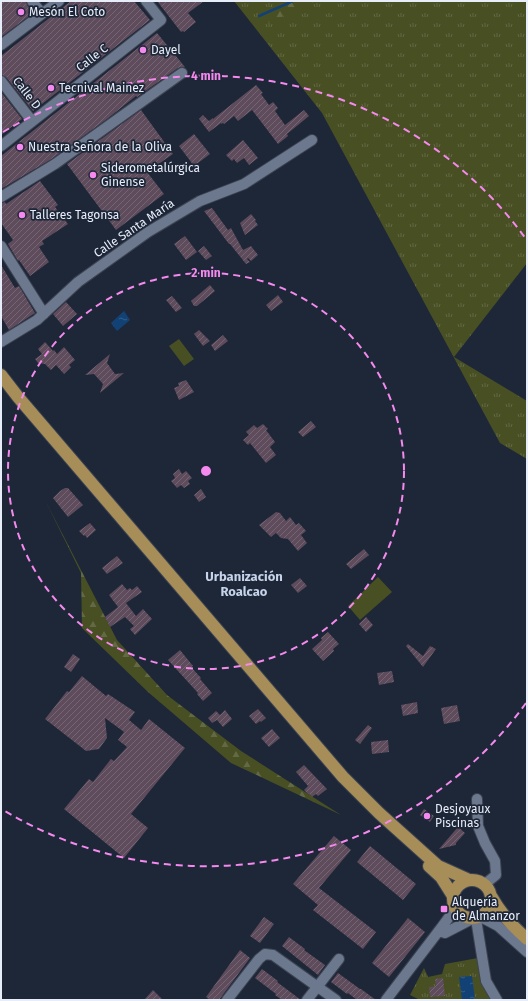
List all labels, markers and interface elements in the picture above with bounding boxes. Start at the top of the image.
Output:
place label: Mesón El Coto [29,5,105,19]
marker: Mesón El Coto [16,7,26,17]
street label: Calle C [73,41,111,75]
place label: Dayel [151,43,181,57]
marker: Dayel [138,45,148,55]
text: 4 min [191,69,221,83]
street label: Calle D [10,74,44,112]
place label: Tecnival Mainez [59,81,144,95]
marker: Tecnival Mainez [46,83,56,93]
place label: Nuestra Señora de la Oliva [28,140,172,154]
marker: Nuestra Señora de la Oliva [15,142,25,152]
place label: Siderometalúrgica Ginense [101,161,200,189]
marker: Siderometalúrgica Ginense [88,170,98,180]
street label: Calle Santa María [91,196,177,260]
place label: Talleres Tagonsa [30,208,119,222]
marker: Talleres Tagonsa [17,210,27,220]
text: 2 min [191,266,221,280]
centre of rings [199,464,213,478]
district label: Urbanización Roalcao [205,569,283,599]
place label: Desjoyaux Piscinas [435,802,490,830]
marker: Desjoyaux Piscinas [422,811,432,821]
place label: Alquería de Almanzor [452,895,520,923]
marker: Alquería de Almanzor [439,904,449,914]

